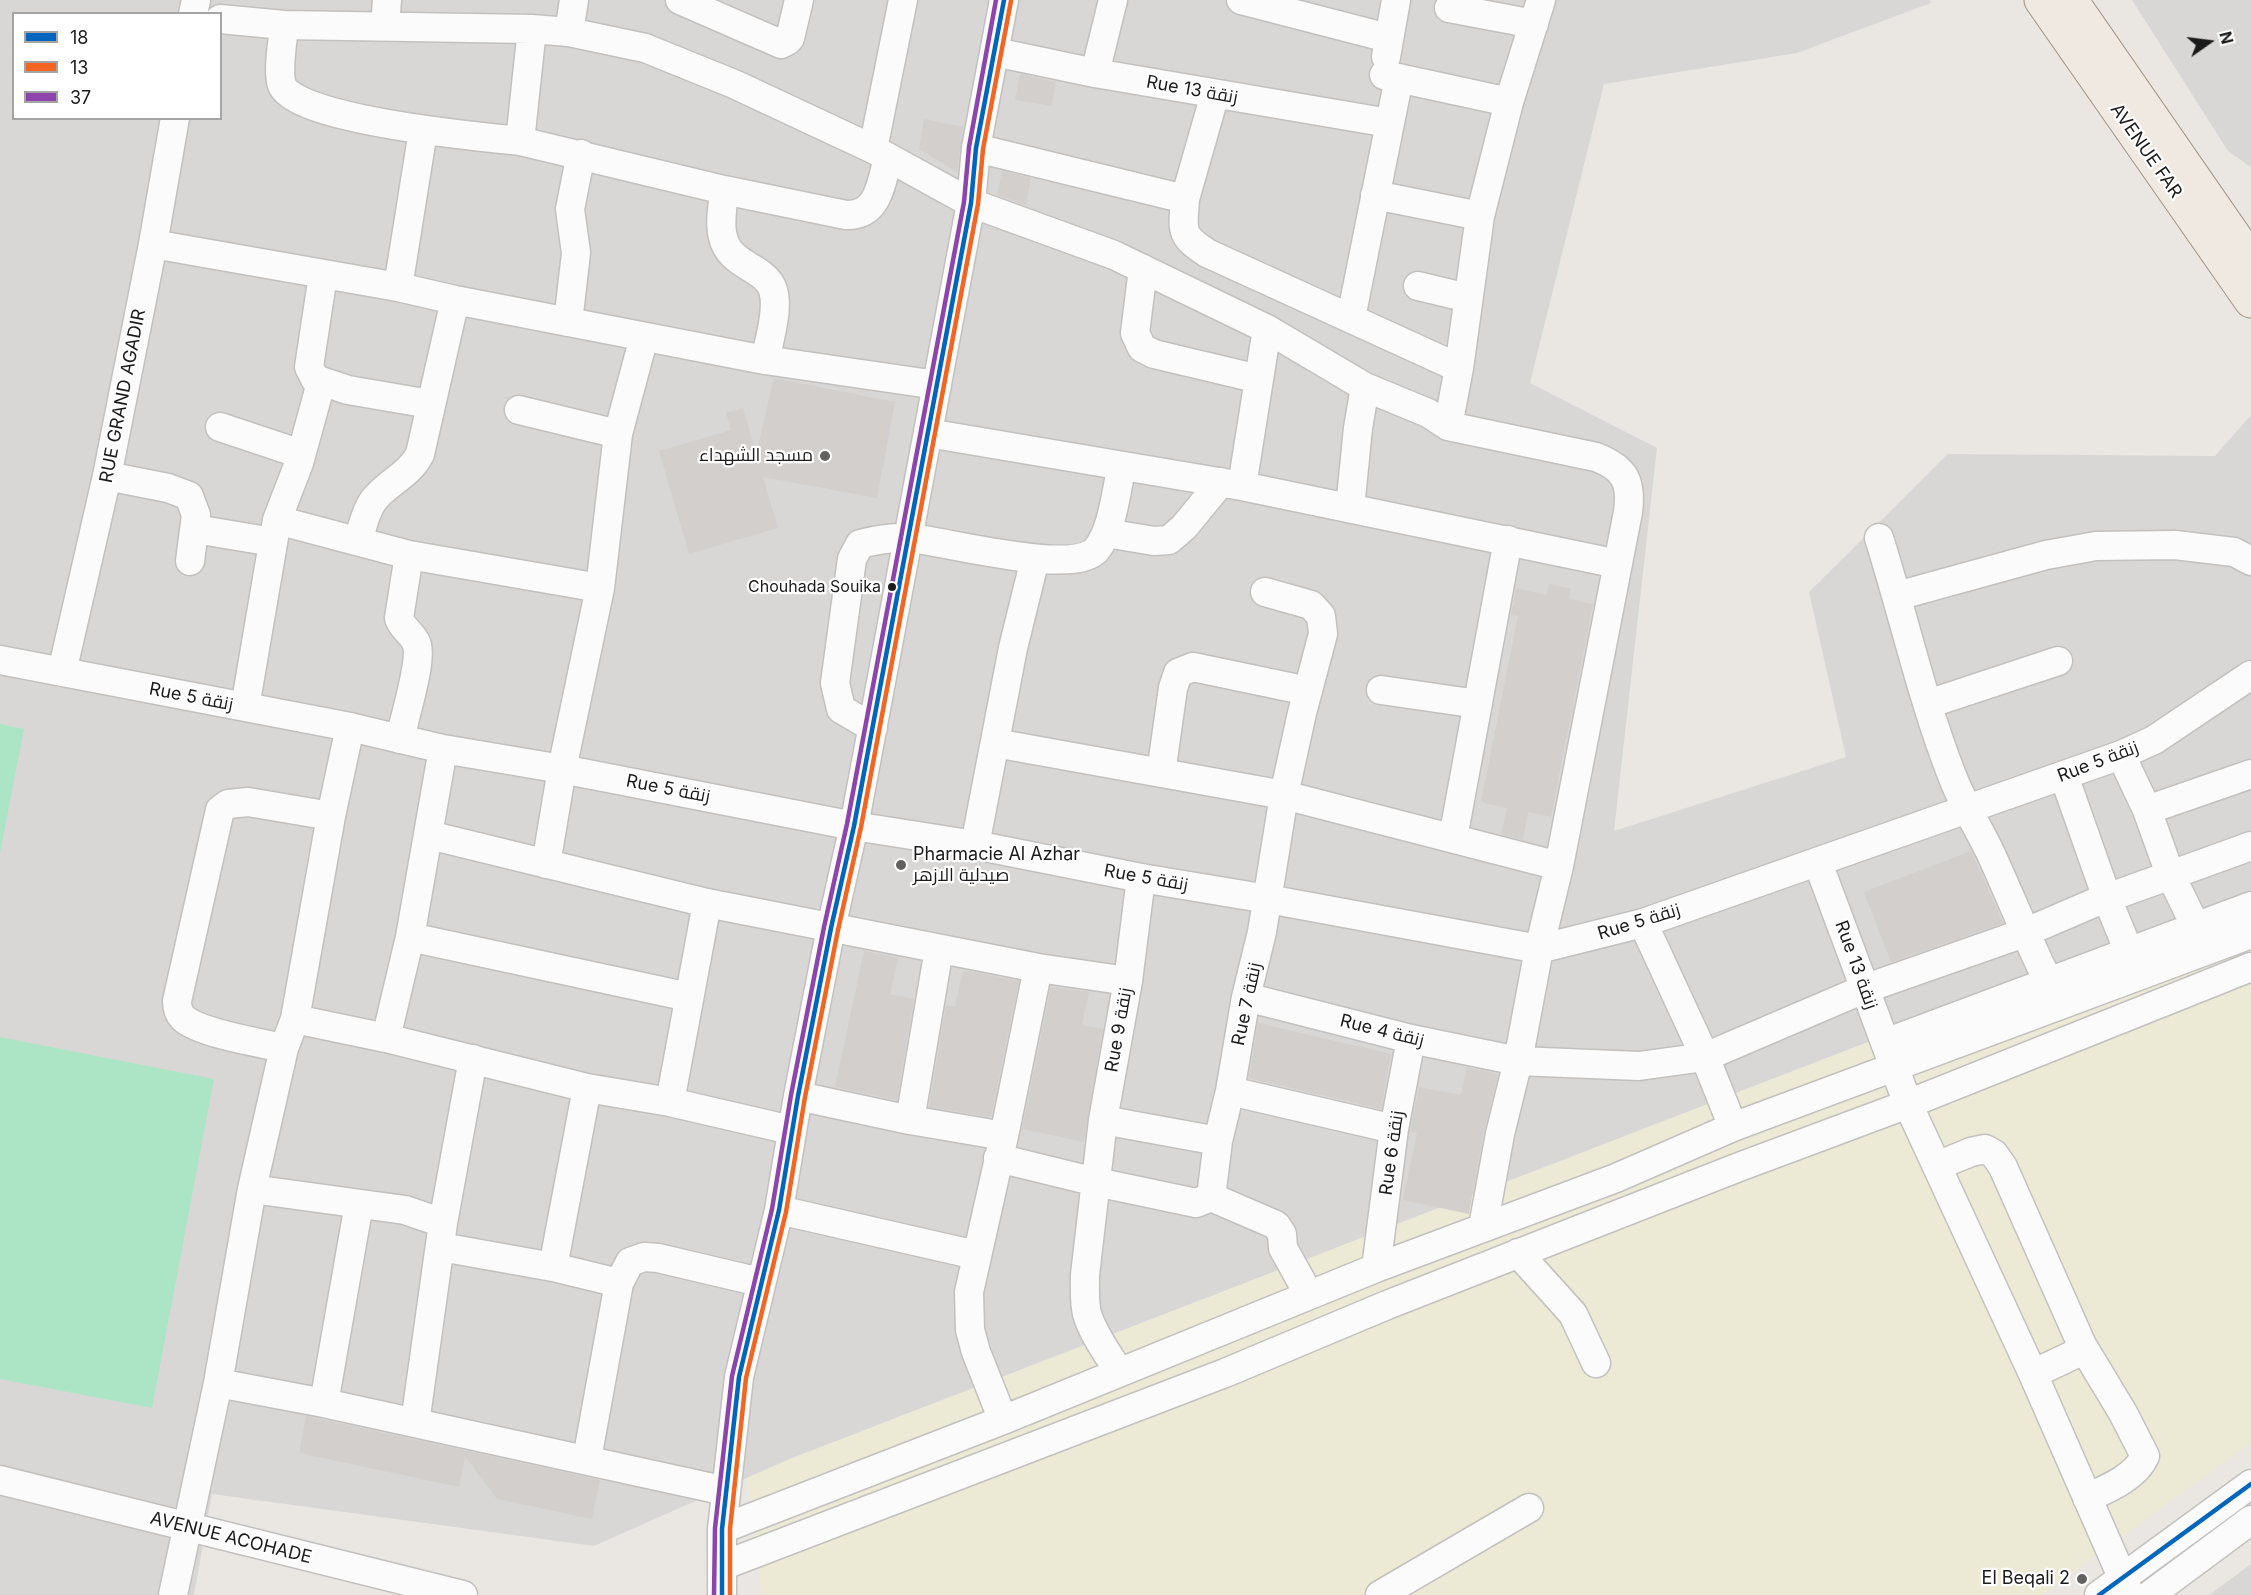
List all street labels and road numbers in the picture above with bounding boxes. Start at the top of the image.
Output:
street label: Rue 13 زنقة [1144,71,1240,109]
street label: AVENUE FAR [2106,100,2186,202]
street label: RUE GRAND AGADIR [96,307,150,485]
street label: Rue 5 زنقة [147,678,235,716]
street label: Rue 5 زنقة [2054,737,2142,787]
street label: Rue 5 زنقة [624,770,712,808]
street label: Rue 5 زنقة [1102,860,1190,896]
street label: Rue 5 زنقة [1595,899,1683,945]
street label: Rue 13 زنقة [1830,918,1882,1012]
street label: Rue 7 زنقة [1228,960,1266,1048]
street label: Rue 9 زنقة [1101,986,1137,1074]
street label: Rue 4 زنقة [1338,1010,1426,1052]
street label: Rue 6 زنقة [1375,1109,1409,1197]
street label: AVENUE ACOHADE [148,1507,314,1569]

